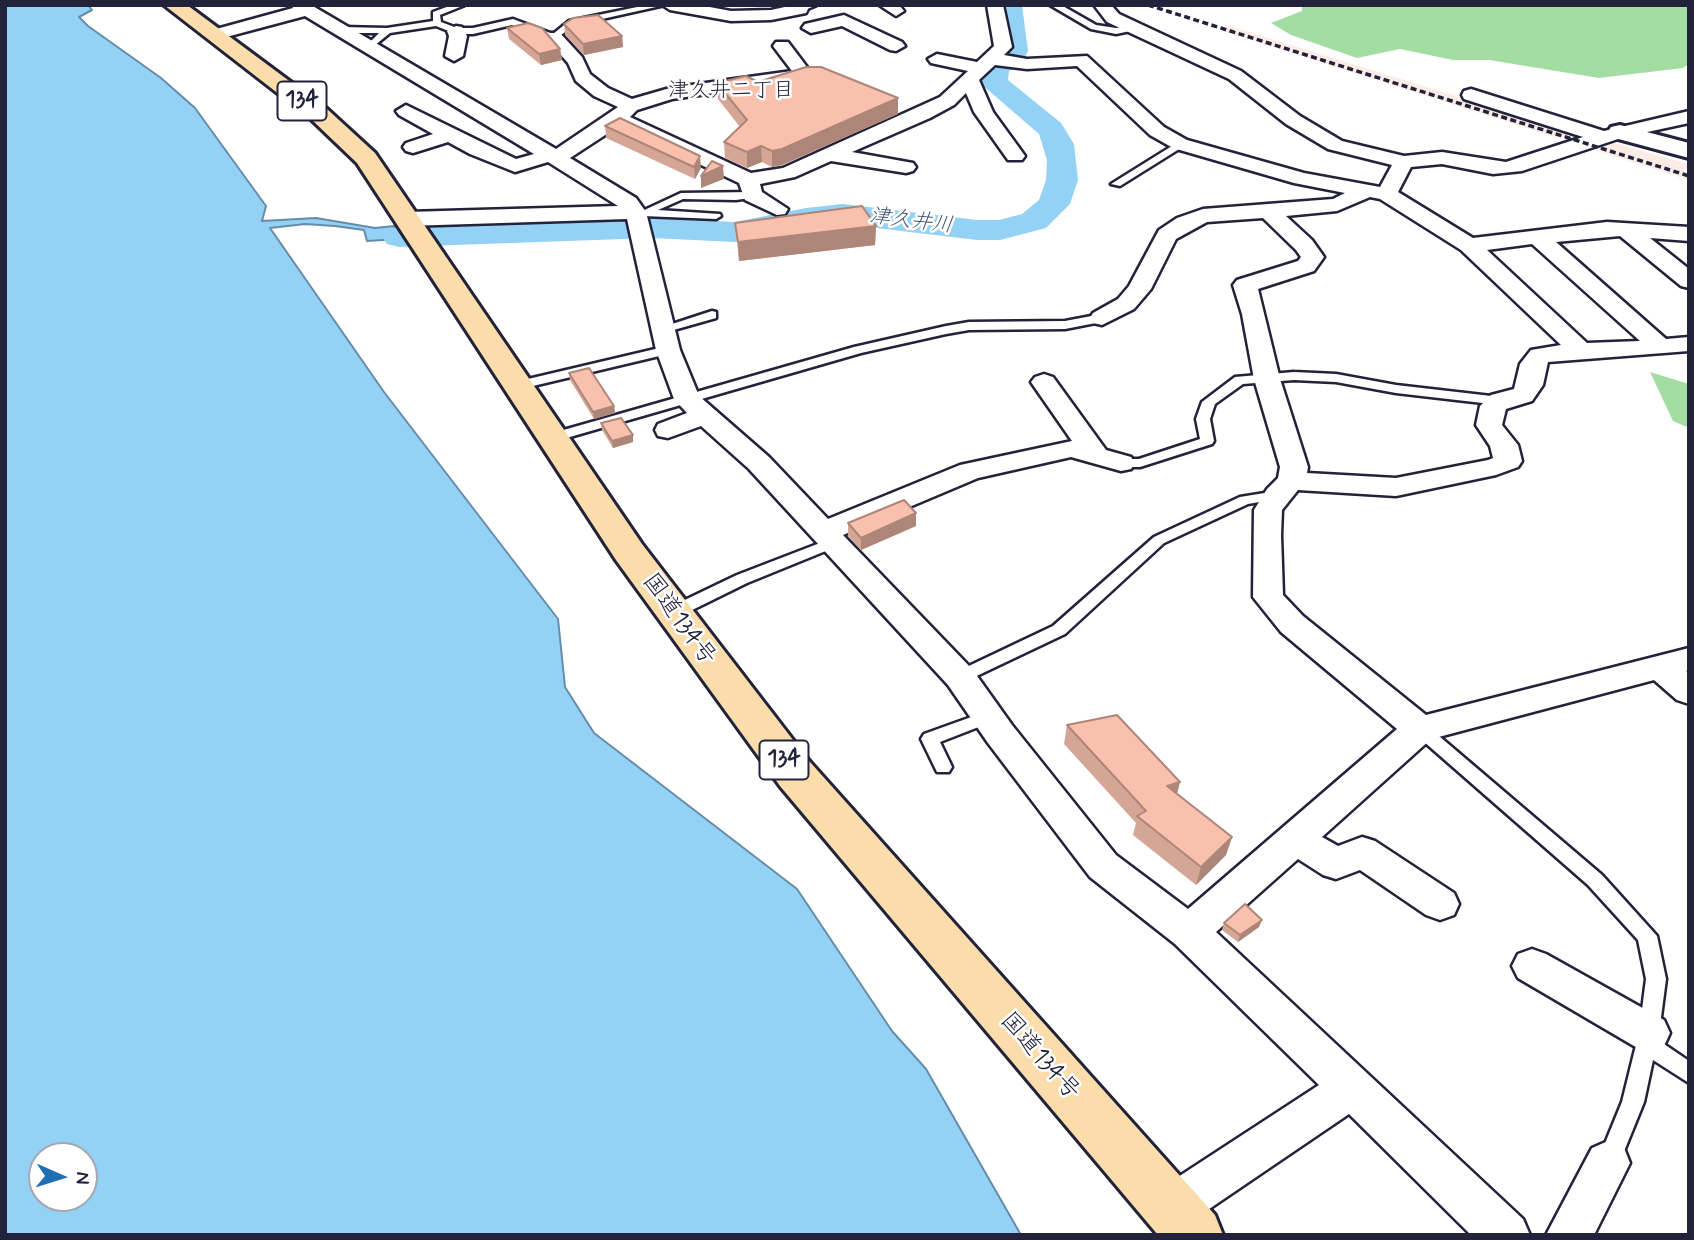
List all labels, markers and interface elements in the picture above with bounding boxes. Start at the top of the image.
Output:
district label: 津久井二丁目 [668,79,794,105]
road number: 134 [278,82,326,120]
water label: 津久井川 [868,204,954,240]
street label: 国道134号 [635,568,721,672]
road number: 134 [760,740,808,780]
street label: 国道134号 [993,1007,1085,1107]
north arrow [28,1142,98,1212]
text: N [70,1171,95,1185]

